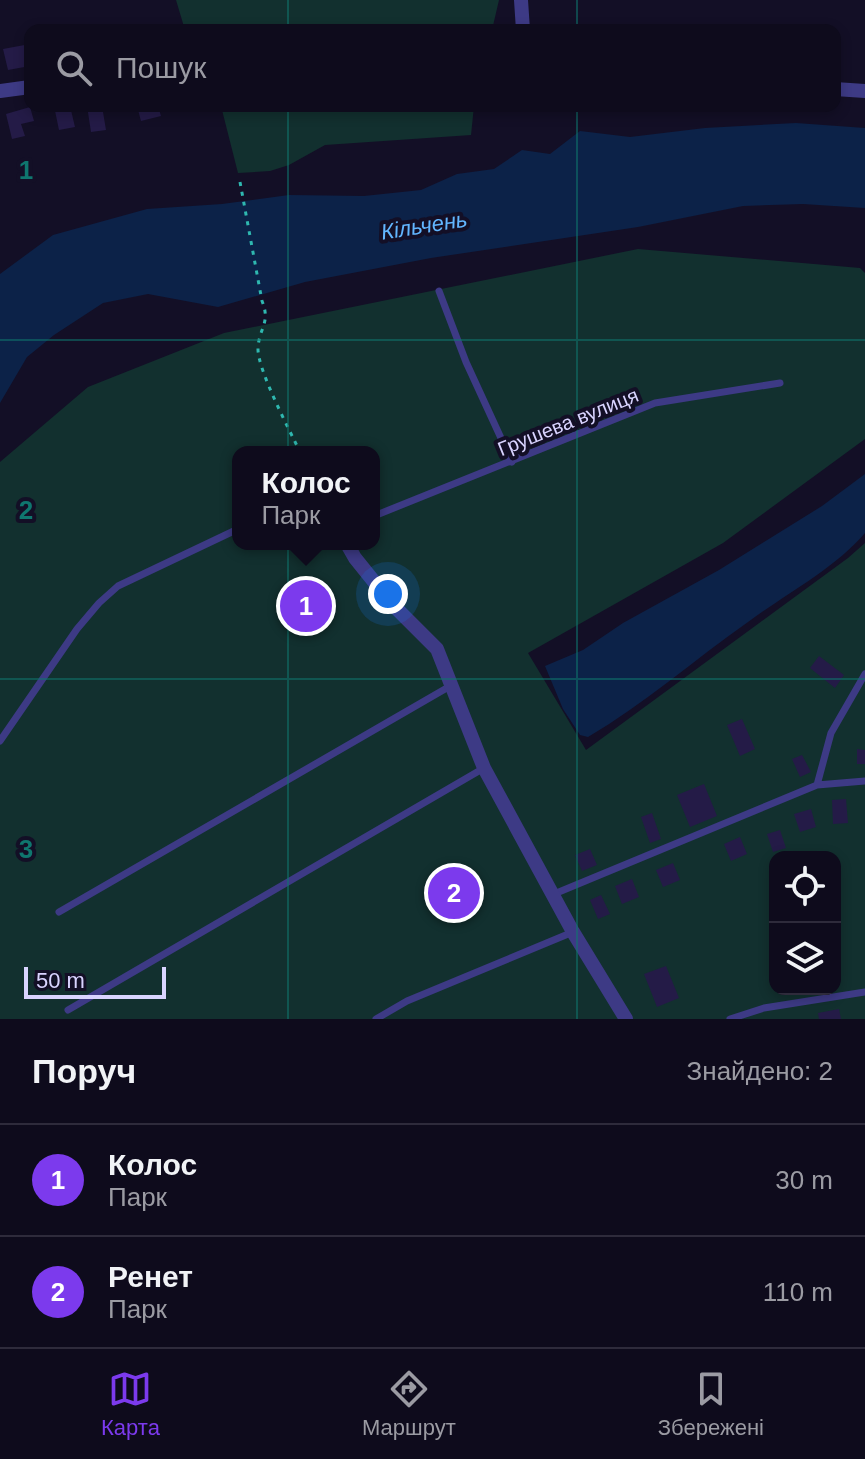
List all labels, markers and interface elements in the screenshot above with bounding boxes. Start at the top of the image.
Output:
search box [24,24,841,112]
icon: search [52,46,96,90]
text: Пошук [116,51,206,84]
text: 1 [19,155,33,185]
water label: Кільчень [379,206,469,245]
street label: Грушева вулиця [494,384,642,460]
popup [232,446,380,550]
text: Колос [261,466,351,499]
text: 2 [19,495,33,525]
text: Парк [261,500,320,530]
your location [368,574,408,614]
pin: 1 [280,576,332,636]
text: 3 [19,834,33,864]
map controls [769,851,841,995]
button: locate [769,851,841,923]
pin: 2 [428,863,480,923]
button: layers [769,923,841,995]
scale bar [24,963,166,999]
text: 50 m [36,968,85,993]
text: Поруч [32,1052,136,1090]
text: Знайдено: 2 [687,1056,833,1086]
text: Колос [108,1148,197,1181]
text: 1 [51,1165,65,1195]
text: 30 m [775,1165,833,1195]
text: Парк [108,1182,167,1212]
text: Ренет [108,1260,193,1293]
text: 2 [51,1277,65,1307]
text: 110 m [763,1277,833,1307]
text: Парк [108,1294,167,1324]
tab: Карта [101,1367,160,1441]
tab: Маршрут [362,1367,456,1441]
tab: Збережені [658,1367,764,1441]

